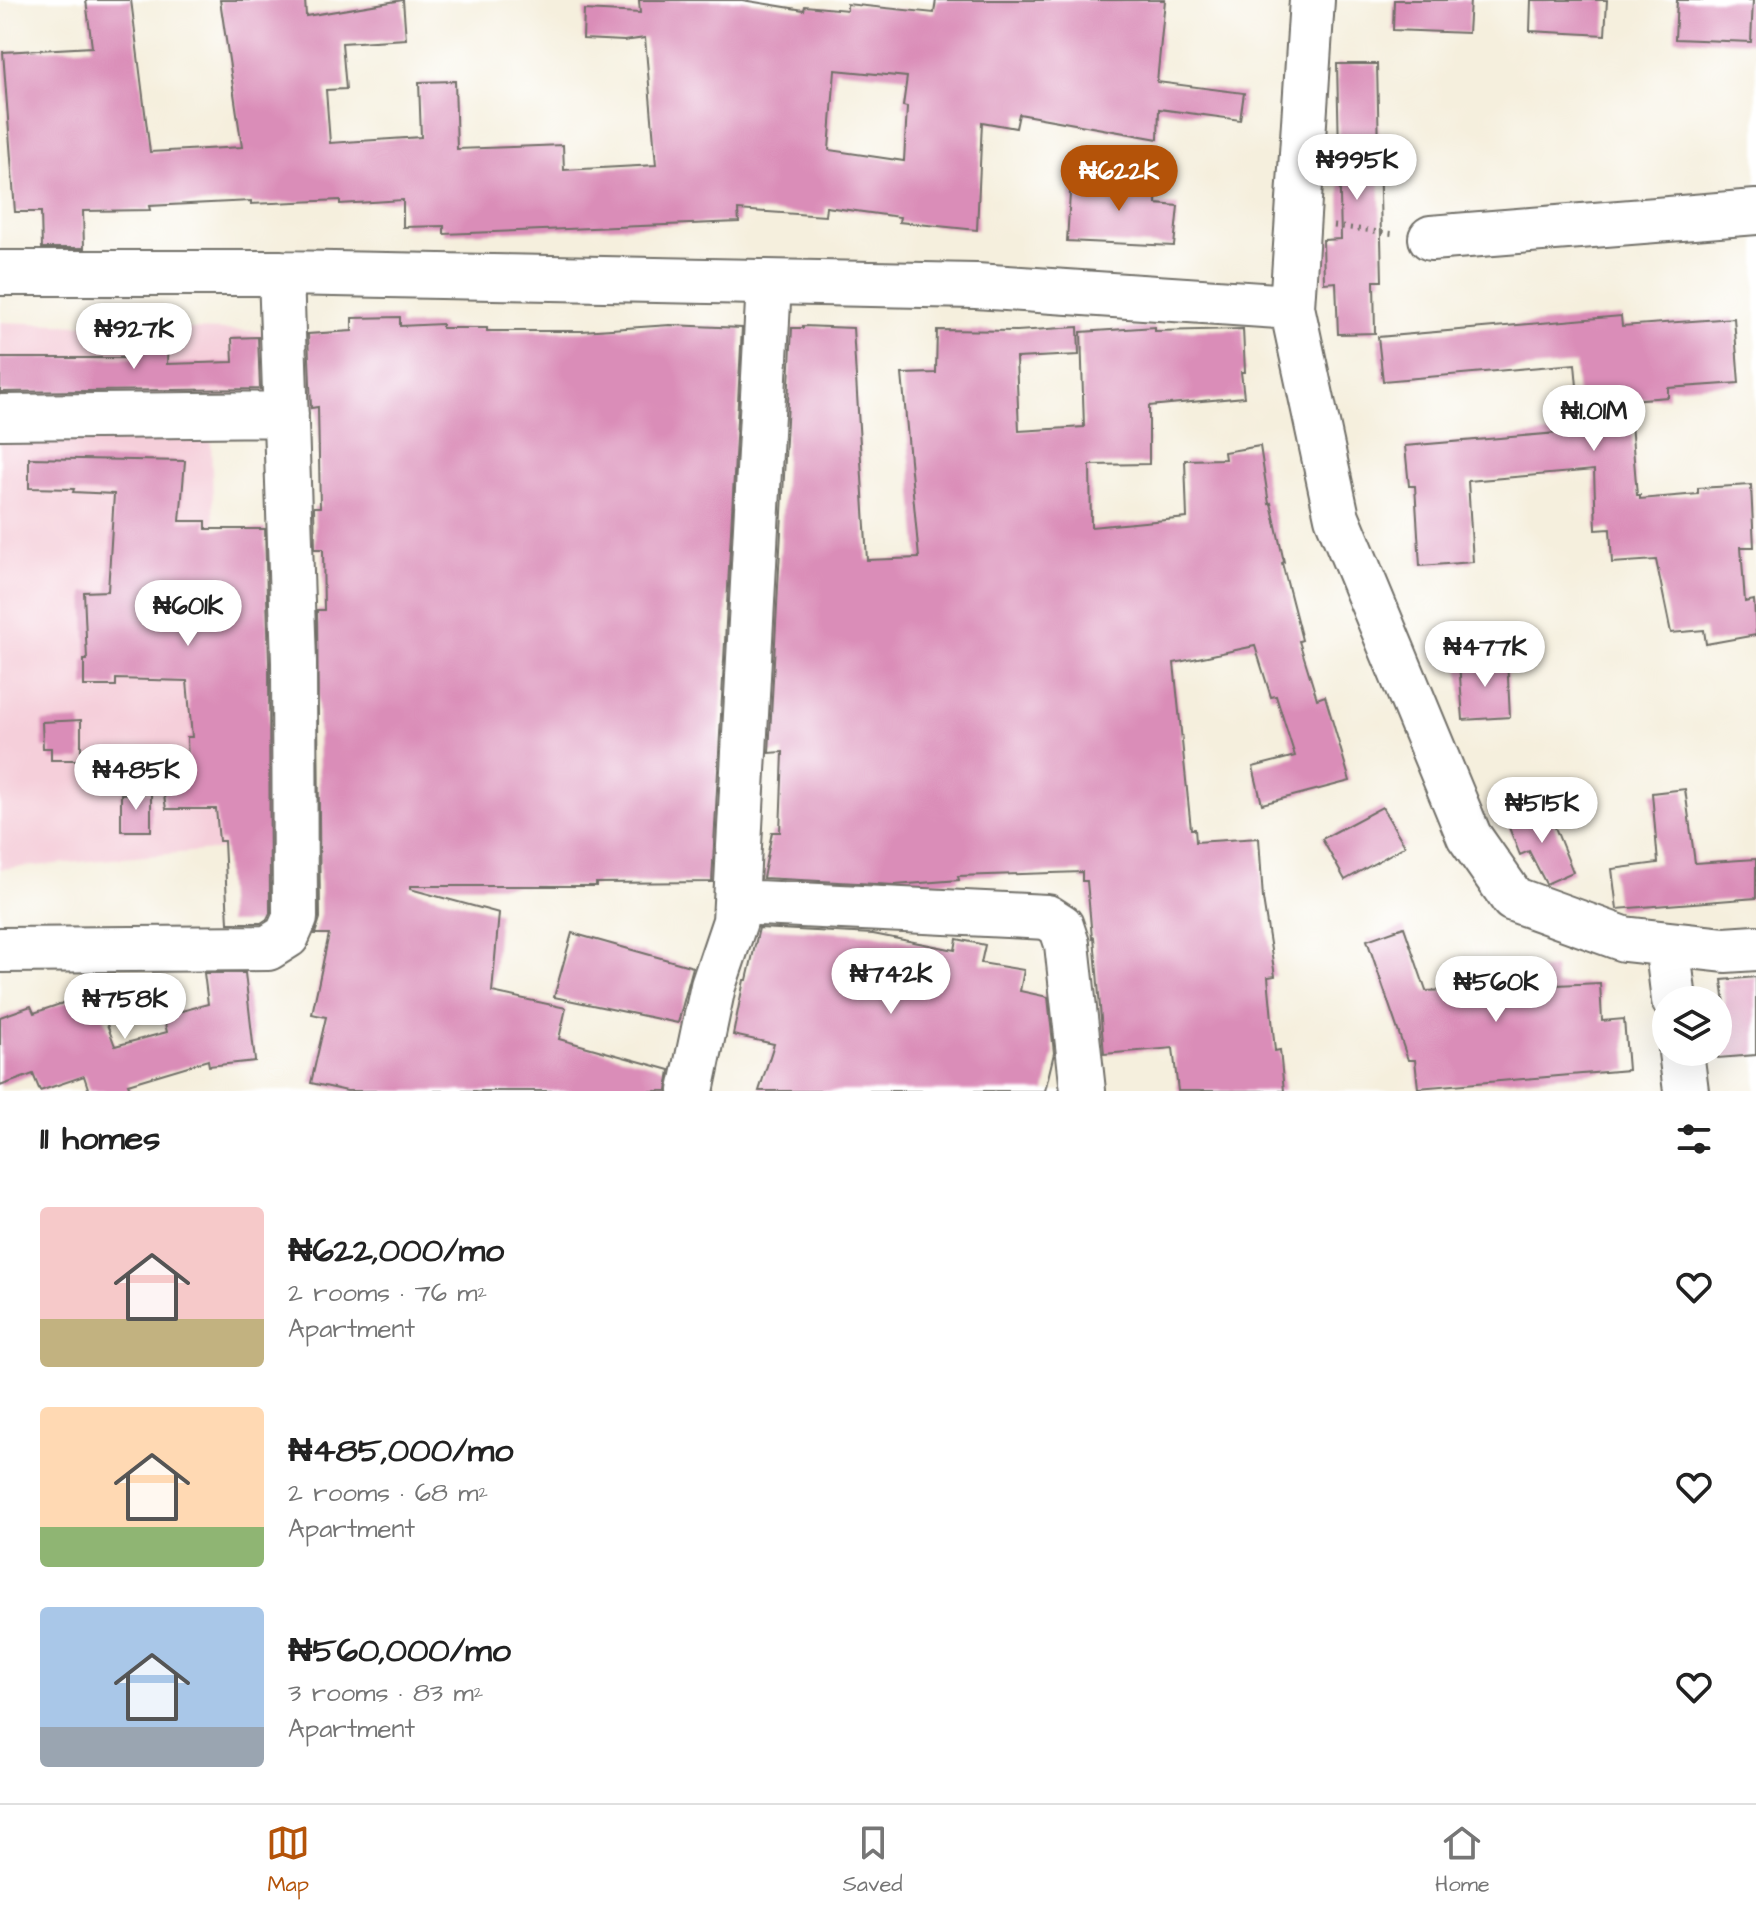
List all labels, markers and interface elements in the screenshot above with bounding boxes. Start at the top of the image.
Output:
pin: ₦995K [1301,134,1413,202]
text: ₦995K [1316,142,1398,178]
pin: ₦622K [1063,145,1175,213]
text: ₦622K [1079,153,1159,189]
pin: ₦927K [78,303,190,371]
text: ₦927K [94,311,174,347]
pin: ₦1.01M [1529,385,1659,453]
text: ₦1.01M [1561,393,1628,429]
pin: ₦601K [132,580,244,648]
text: ₦601K [153,588,223,624]
pin: ₦477K [1429,621,1541,689]
text: ₦477K [1443,629,1527,665]
pin: ₦485K [80,744,192,812]
text: ₦485K [92,752,180,788]
pin: ₦515K [1486,777,1598,845]
text: ₦515K [1505,785,1579,821]
pin: ₦742K [835,948,947,1016]
text: ₦742K [849,956,933,992]
pin: ₦560K [1440,956,1552,1024]
text: ₦560K [1453,964,1539,1000]
pin: ₦758K [69,973,181,1041]
text: ₦758K [82,981,168,1017]
map controls [1652,986,1732,1066]
button: layers [1652,986,1732,1066]
text: 11 homes [40,1115,160,1163]
icon: filters [1672,1117,1716,1161]
text: ₦622,000/mo [288,1227,504,1275]
icon: home [104,1239,200,1335]
icon: heart [1672,1265,1716,1309]
text: 2 rooms · 76 m² [288,1275,487,1311]
text: Apartment [288,1311,415,1347]
text: ₦485,000/mo [288,1427,513,1475]
icon: home [104,1439,200,1535]
icon: heart [1672,1465,1716,1509]
text: 2 rooms · 68 m² [288,1475,488,1511]
text: Apartment [288,1511,415,1547]
text: ₦560,000/mo [288,1627,511,1675]
icon: home [104,1639,200,1735]
icon: heart [1672,1665,1716,1709]
text: 3 rooms · 83 m² [288,1675,483,1711]
text: Apartment [288,1711,415,1747]
tab: Map [266,1821,310,1900]
tab: Saved [843,1821,903,1900]
tab: Home [1435,1821,1490,1900]

